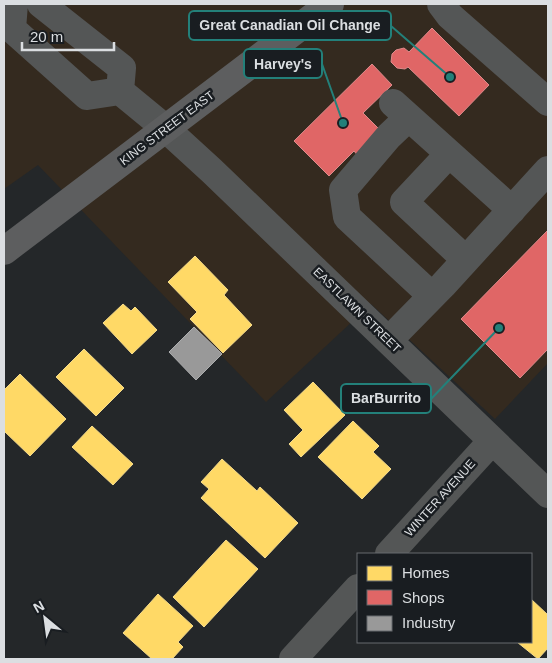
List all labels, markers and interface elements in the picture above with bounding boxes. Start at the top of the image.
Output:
callout: Great Canadian Oil Change [189,11,391,40]
text: Great Canadian Oil Change [199,17,381,33]
scale bar [22,20,115,52]
text: 20 m [30,28,63,45]
callout: Harvey's [244,49,322,78]
text: Harvey's [254,56,312,72]
street label: KING STREET EAST [117,88,217,168]
street label: EASTLAWN STREET [310,265,404,356]
callout: BarBurrito [341,384,431,413]
text: BarBurrito [351,390,421,406]
street label: WINTER AVENUE [402,457,478,539]
legend [357,553,532,643]
text: Homes [402,564,450,581]
text: Shops [402,589,445,606]
north arrow [20,593,70,643]
text: N [30,597,47,616]
text: Industry [402,614,456,631]

